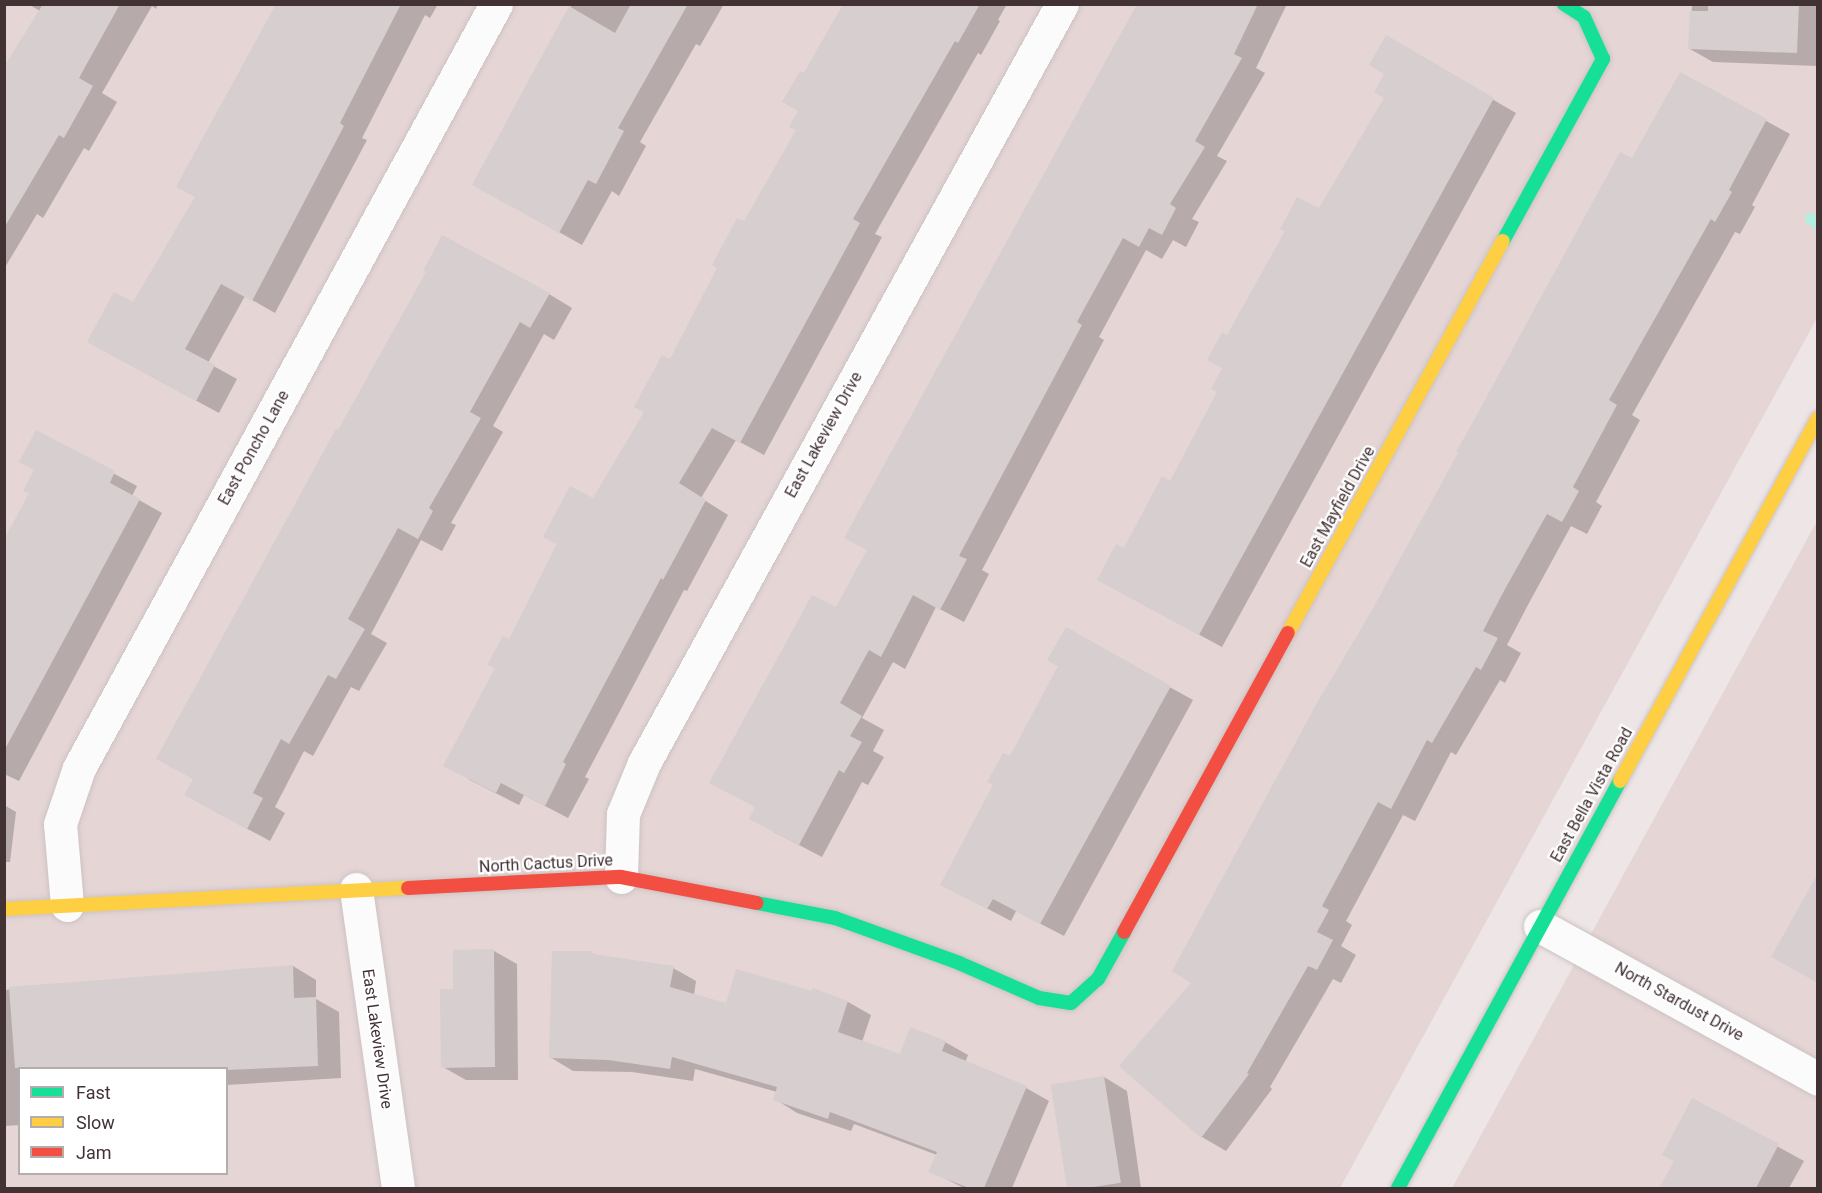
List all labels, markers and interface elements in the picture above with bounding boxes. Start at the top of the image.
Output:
street label: East Lakeview Drive [781,369,867,501]
street label: East Poncho Lane [215,387,293,509]
street label: East Mayfield Drive [1297,443,1379,571]
street label: East Bella Vista Road [1547,724,1637,866]
street label: North Cactus Drive [479,851,613,877]
street label: North Stardust Drive [1611,959,1747,1045]
street label: East Lakeview Drive [358,968,396,1110]
legend [18,1067,228,1175]
text: Fast [76,1082,111,1103]
text: Slow [76,1112,115,1133]
text: Jam [76,1142,112,1163]

